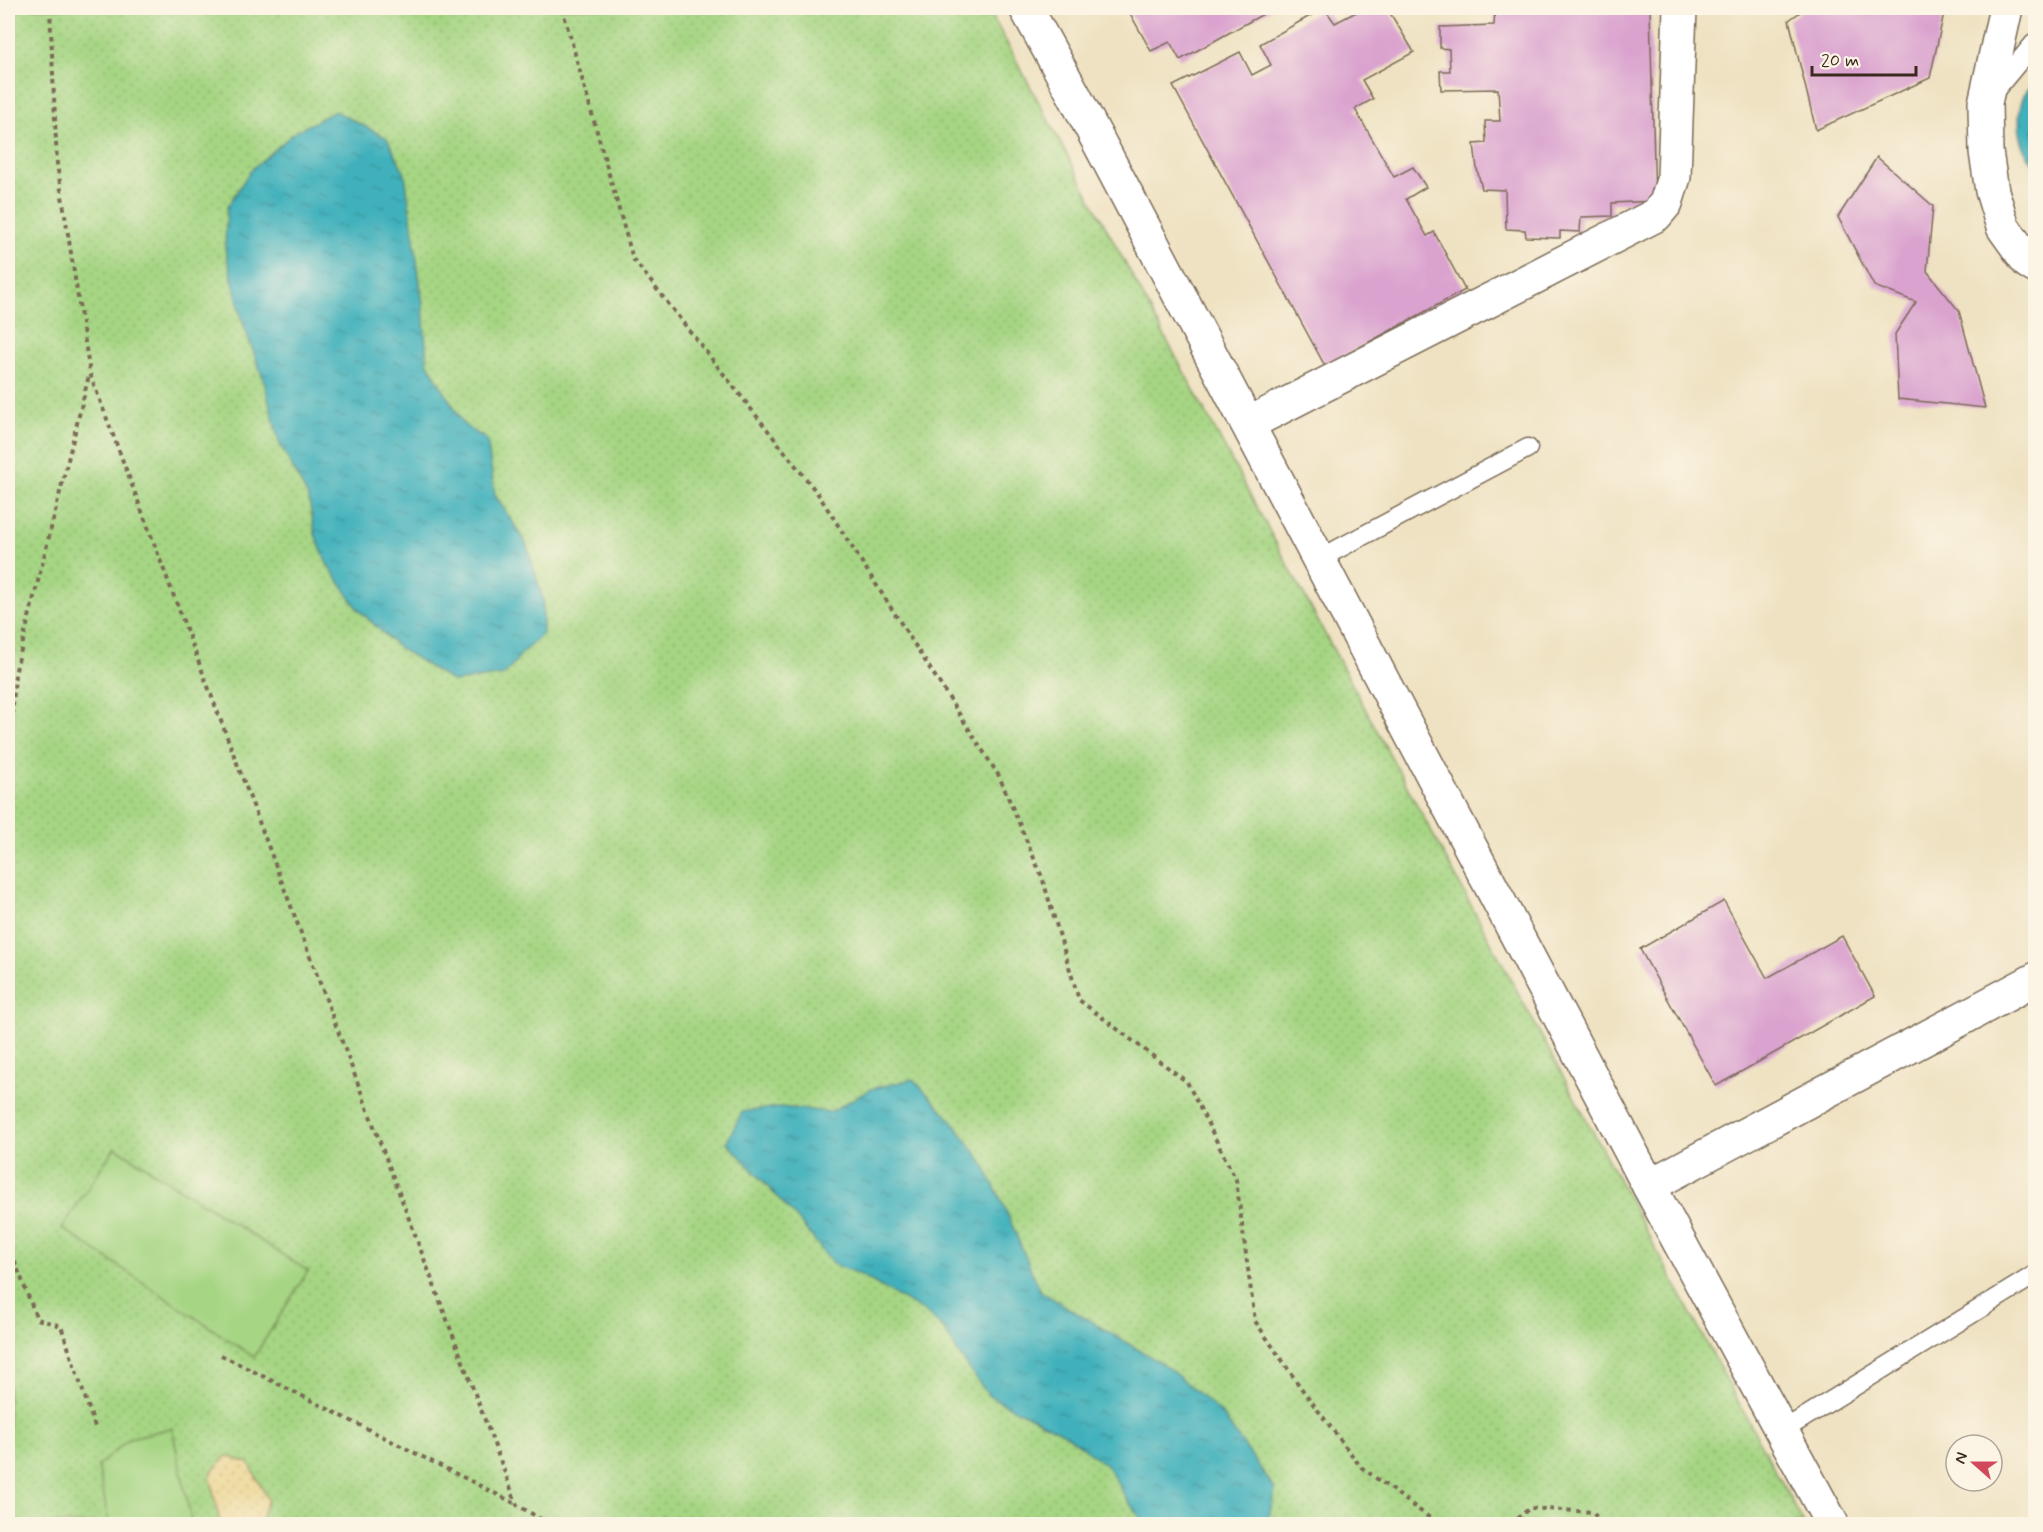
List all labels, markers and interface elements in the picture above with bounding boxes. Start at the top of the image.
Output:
scale bar [1812,39,1916,77]
text: 20 m [1821,49,1859,73]
north arrow [1944,1433,2004,1493]
text: N [1950,1449,1973,1467]

